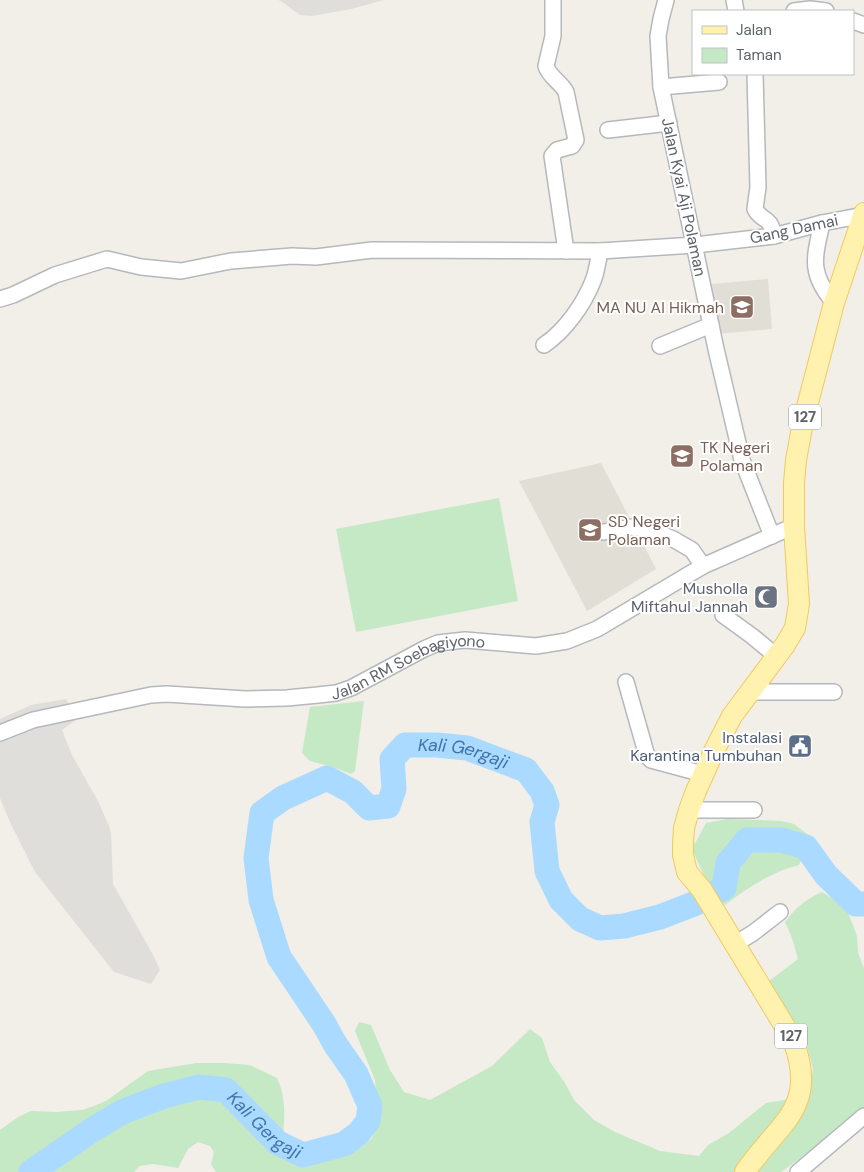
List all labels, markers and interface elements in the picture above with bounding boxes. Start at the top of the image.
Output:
legend [692,10,854,75]
text: Jalan [736,20,772,40]
text: Taman [736,45,782,65]
street label: Jalan Kyai Aji Polaman [657,116,711,278]
street label: Gang Damai [748,209,840,249]
school or university icon: MA NU Al Hikmah [729,294,755,320]
place label: MA NU Al Hikmah [596,297,724,318]
road number: 127 [789,404,821,430]
place label: TK Negeri Polaman [700,437,770,476]
school or university icon: TK Negeri Polaman [669,443,695,469]
place label: SD Negeri Polaman [608,511,680,550]
school or university icon: SD Negeri Polaman [577,517,603,543]
place label: Musholla Miftahul Jannah [631,578,748,617]
mosque icon: Musholla Miftahul Jannah [753,584,779,610]
street label: Jalan RM Soebagiyono [331,629,486,704]
place label: Instalasi Karantina Tumbuhan [630,727,782,766]
water label: Kali Gergaji [418,733,513,775]
public building icon: Instalasi Karantina Tumbuhan [787,733,813,759]
road number: 127 [775,1024,807,1048]
water label: Kali Gergaji [222,1086,306,1165]

